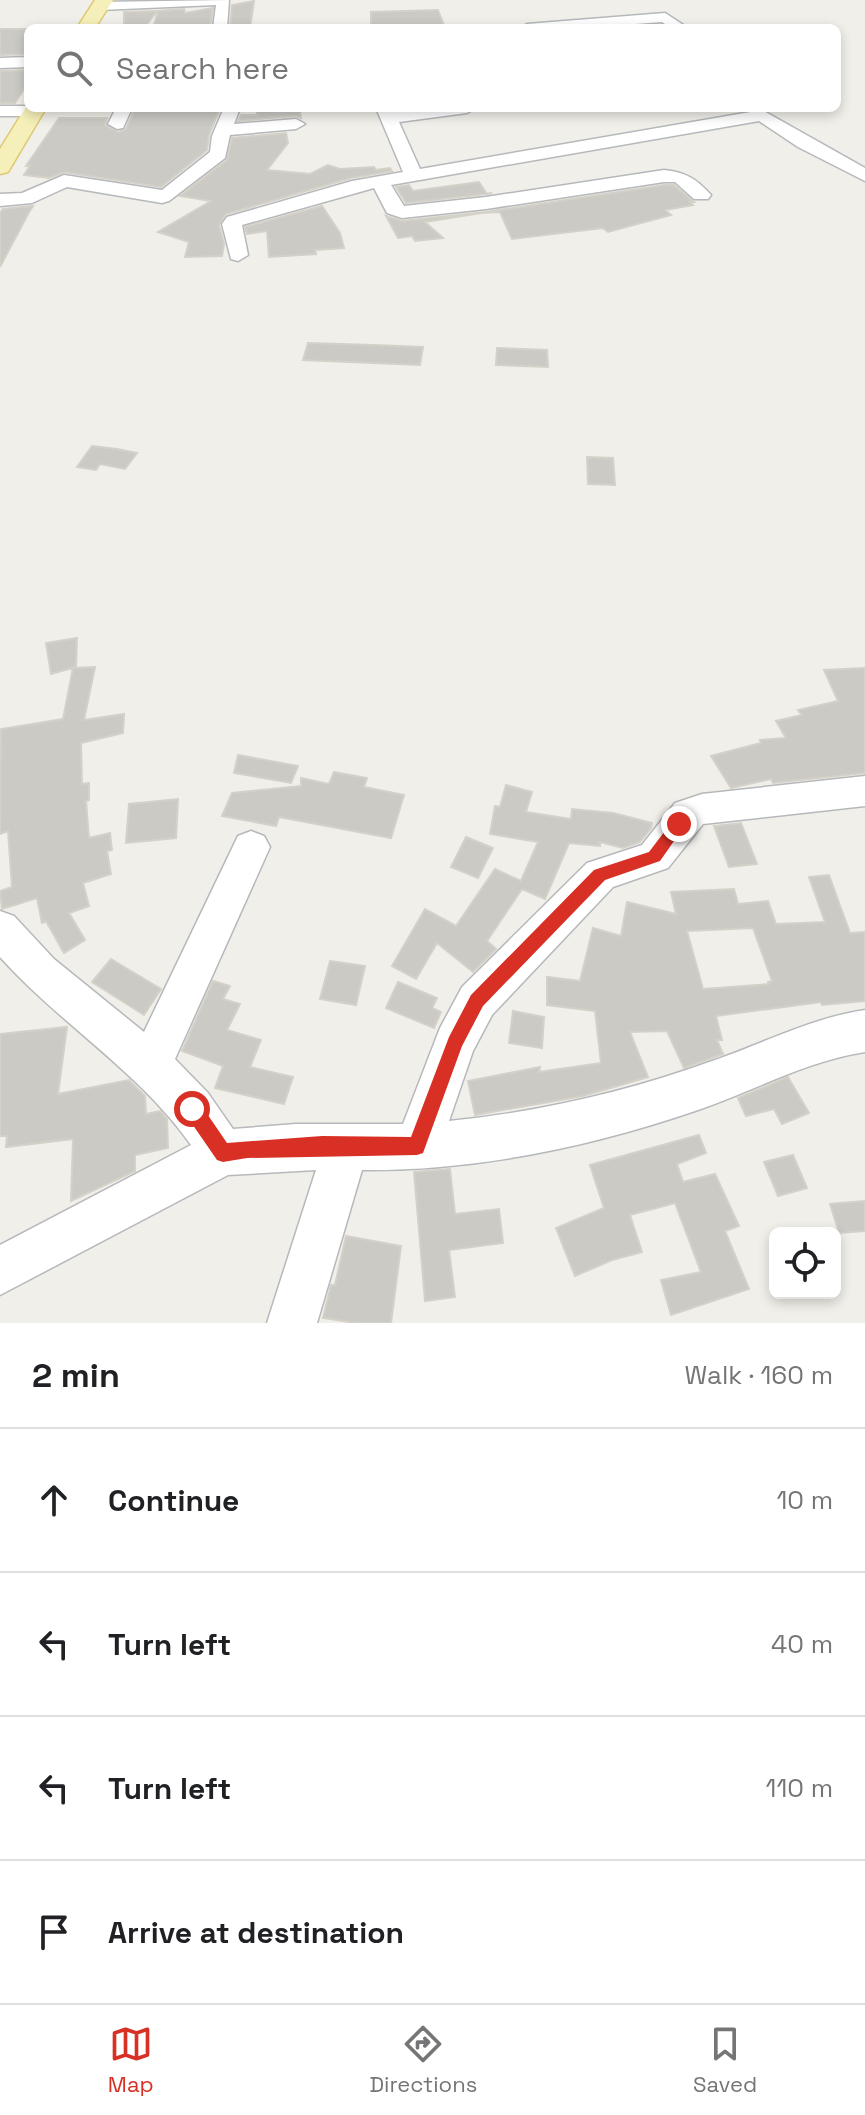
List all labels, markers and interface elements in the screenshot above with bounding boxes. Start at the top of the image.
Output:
search box [24,24,841,112]
icon: search [52,46,96,90]
text: Search here [116,49,289,88]
route end [661,806,697,842]
route start [174,1091,210,1127]
map controls [769,1227,841,1299]
button: locate [769,1227,841,1299]
text: 2 min [32,1354,120,1397]
text: Walk · 160 m [684,1358,833,1392]
icon: ahead [32,1478,76,1522]
text: Continue [108,1481,239,1520]
text: 10 m [776,1483,833,1517]
icon: left [32,1622,76,1666]
text: Turn left [108,1625,231,1664]
text: 40 m [771,1627,833,1661]
icon: left [32,1766,76,1810]
text: Turn left [108,1769,231,1808]
text: 110 m [766,1771,833,1805]
icon: arrive [32,1910,76,1954]
text: Arrive at destination [108,1913,404,1952]
tab: Map [108,2022,154,2098]
tab: Directions [369,2022,477,2098]
tab: Saved [693,2022,757,2098]

